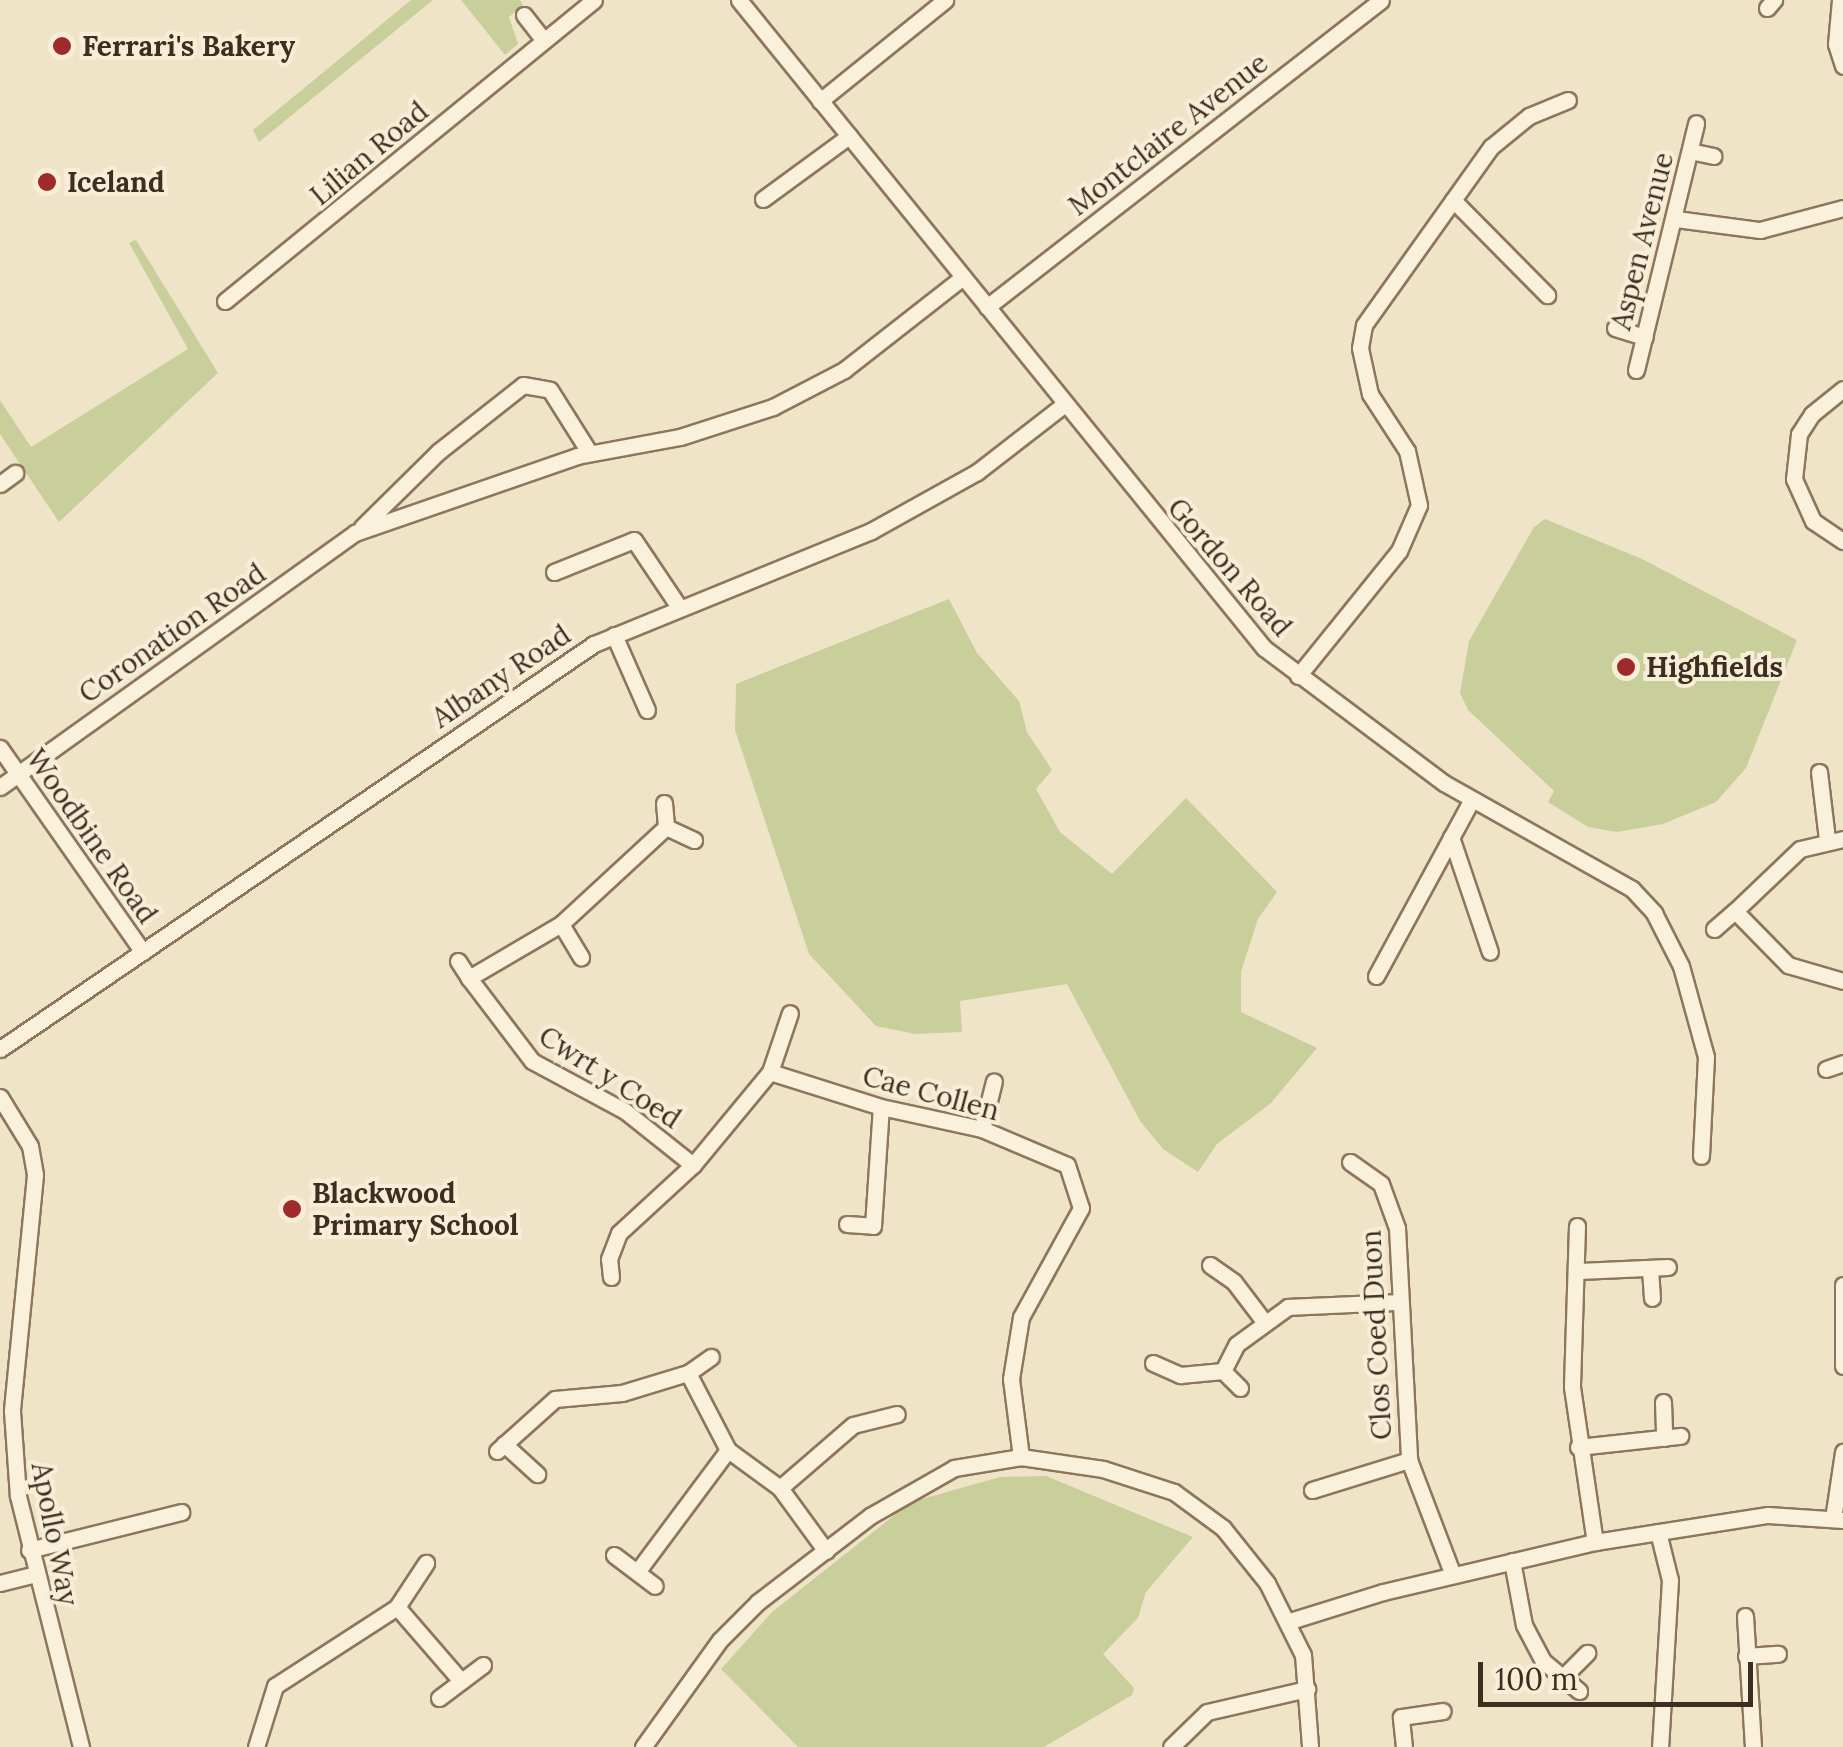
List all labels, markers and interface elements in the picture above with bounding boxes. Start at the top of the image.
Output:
place label: Ferrari's Bakery [82,29,295,63]
marker: Ferrari's Bakery [51,35,73,57]
street label: Montclaire Avenue [1062,46,1274,222]
street label: Lilian Road [303,94,435,212]
street label: Aspen Avenue [1604,149,1680,333]
place label: Iceland [67,165,165,199]
marker: Iceland [36,171,58,193]
street label: Gordon Road [1161,491,1299,643]
street label: Coronation Road [72,556,272,710]
street label: Albany Road [425,617,577,735]
place label: Highfields [1646,650,1783,684]
marker: Highfields [1615,656,1637,678]
street label: Woodbine Road [19,742,165,930]
street label: Cwrt y Coed [533,1019,687,1135]
street label: Cae Collen [859,1059,1003,1127]
place label: Blackwood Primary School [312,1176,518,1242]
marker: Blackwood Primary School [281,1198,303,1220]
street label: Clos Coed Duon [1354,1229,1398,1441]
street label: Apollo Way [25,1459,85,1609]
scale bar [1483,1642,1758,1704]
text: 100 m [1495,1660,1578,1698]

